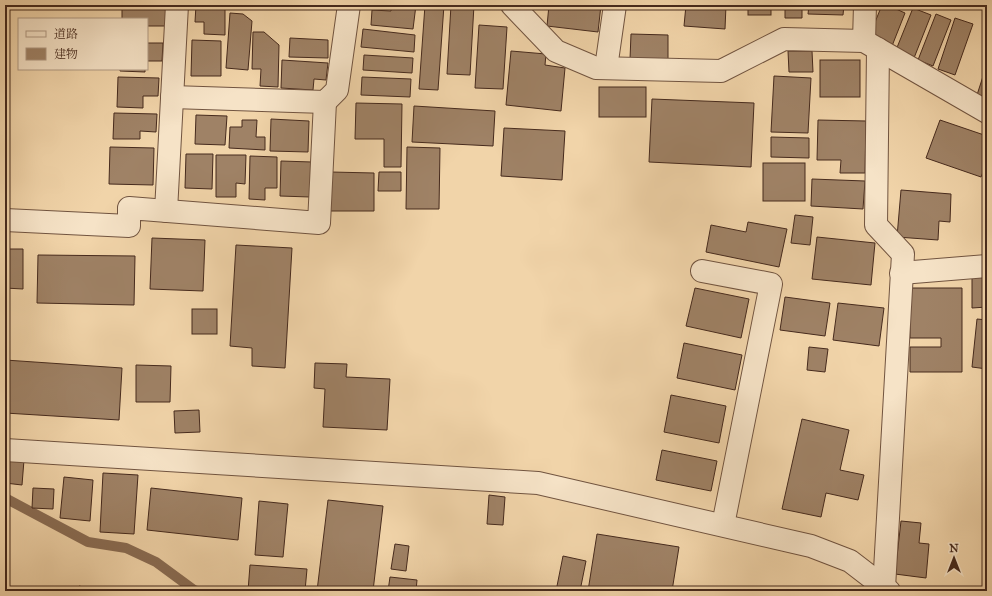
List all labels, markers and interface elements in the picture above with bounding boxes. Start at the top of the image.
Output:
legend [18,18,148,70]
text: 道路 [54,27,78,41]
text: 建物 [54,47,78,61]
north arrow [934,538,974,578]
text: N [949,542,959,555]

